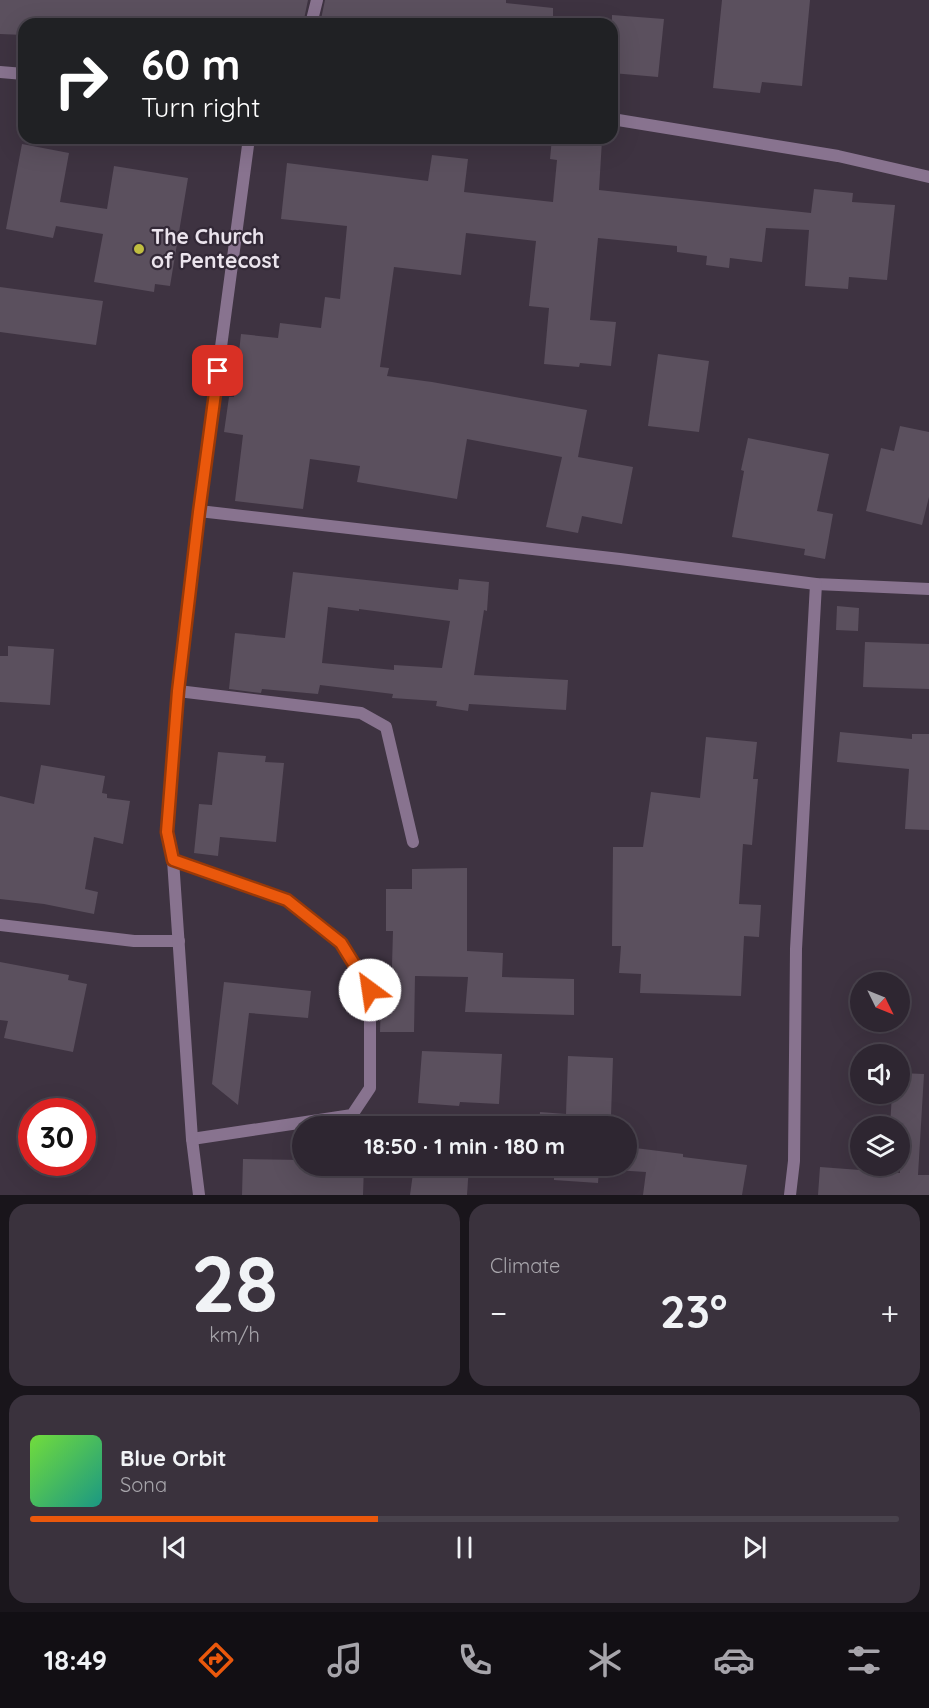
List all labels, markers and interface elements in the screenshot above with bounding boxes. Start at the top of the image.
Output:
text: 60 m [141,38,241,91]
icon: right [42,42,120,120]
text: Turn right [141,90,260,124]
place label: The Church of Pentecost [151,223,280,273]
marker: The Church of Pentecost [132,242,146,256]
pin [192,345,243,396]
icon: arrive [201,354,234,387]
position arrow [338,958,402,1022]
north arrow [850,972,910,1032]
map controls [850,972,910,1176]
button: sound [850,1044,910,1104]
speed limit sign: 30 [18,1098,96,1176]
button: layers [850,1116,910,1176]
text: 18:50 · 1 min · 180 m [364,1132,565,1160]
text: 28 [191,1234,278,1332]
text: Climate [490,1253,560,1278]
text: 23° [660,1283,728,1339]
text: − [490,1292,507,1333]
text: + [880,1292,899,1333]
text: km/h [209,1322,260,1347]
text: Blue Orbit [120,1444,226,1472]
text: Sona [120,1472,167,1497]
icon: previous [158,1531,191,1564]
icon: pause [448,1531,481,1564]
icon: next [738,1531,771,1564]
icon: directions [195,1639,237,1681]
icon: music [324,1639,366,1681]
icon: phone [454,1639,496,1681]
icon: climate [584,1639,626,1681]
icon: car [713,1639,755,1681]
icon: filters [843,1639,885,1681]
text: 18:49 [44,1643,107,1677]

